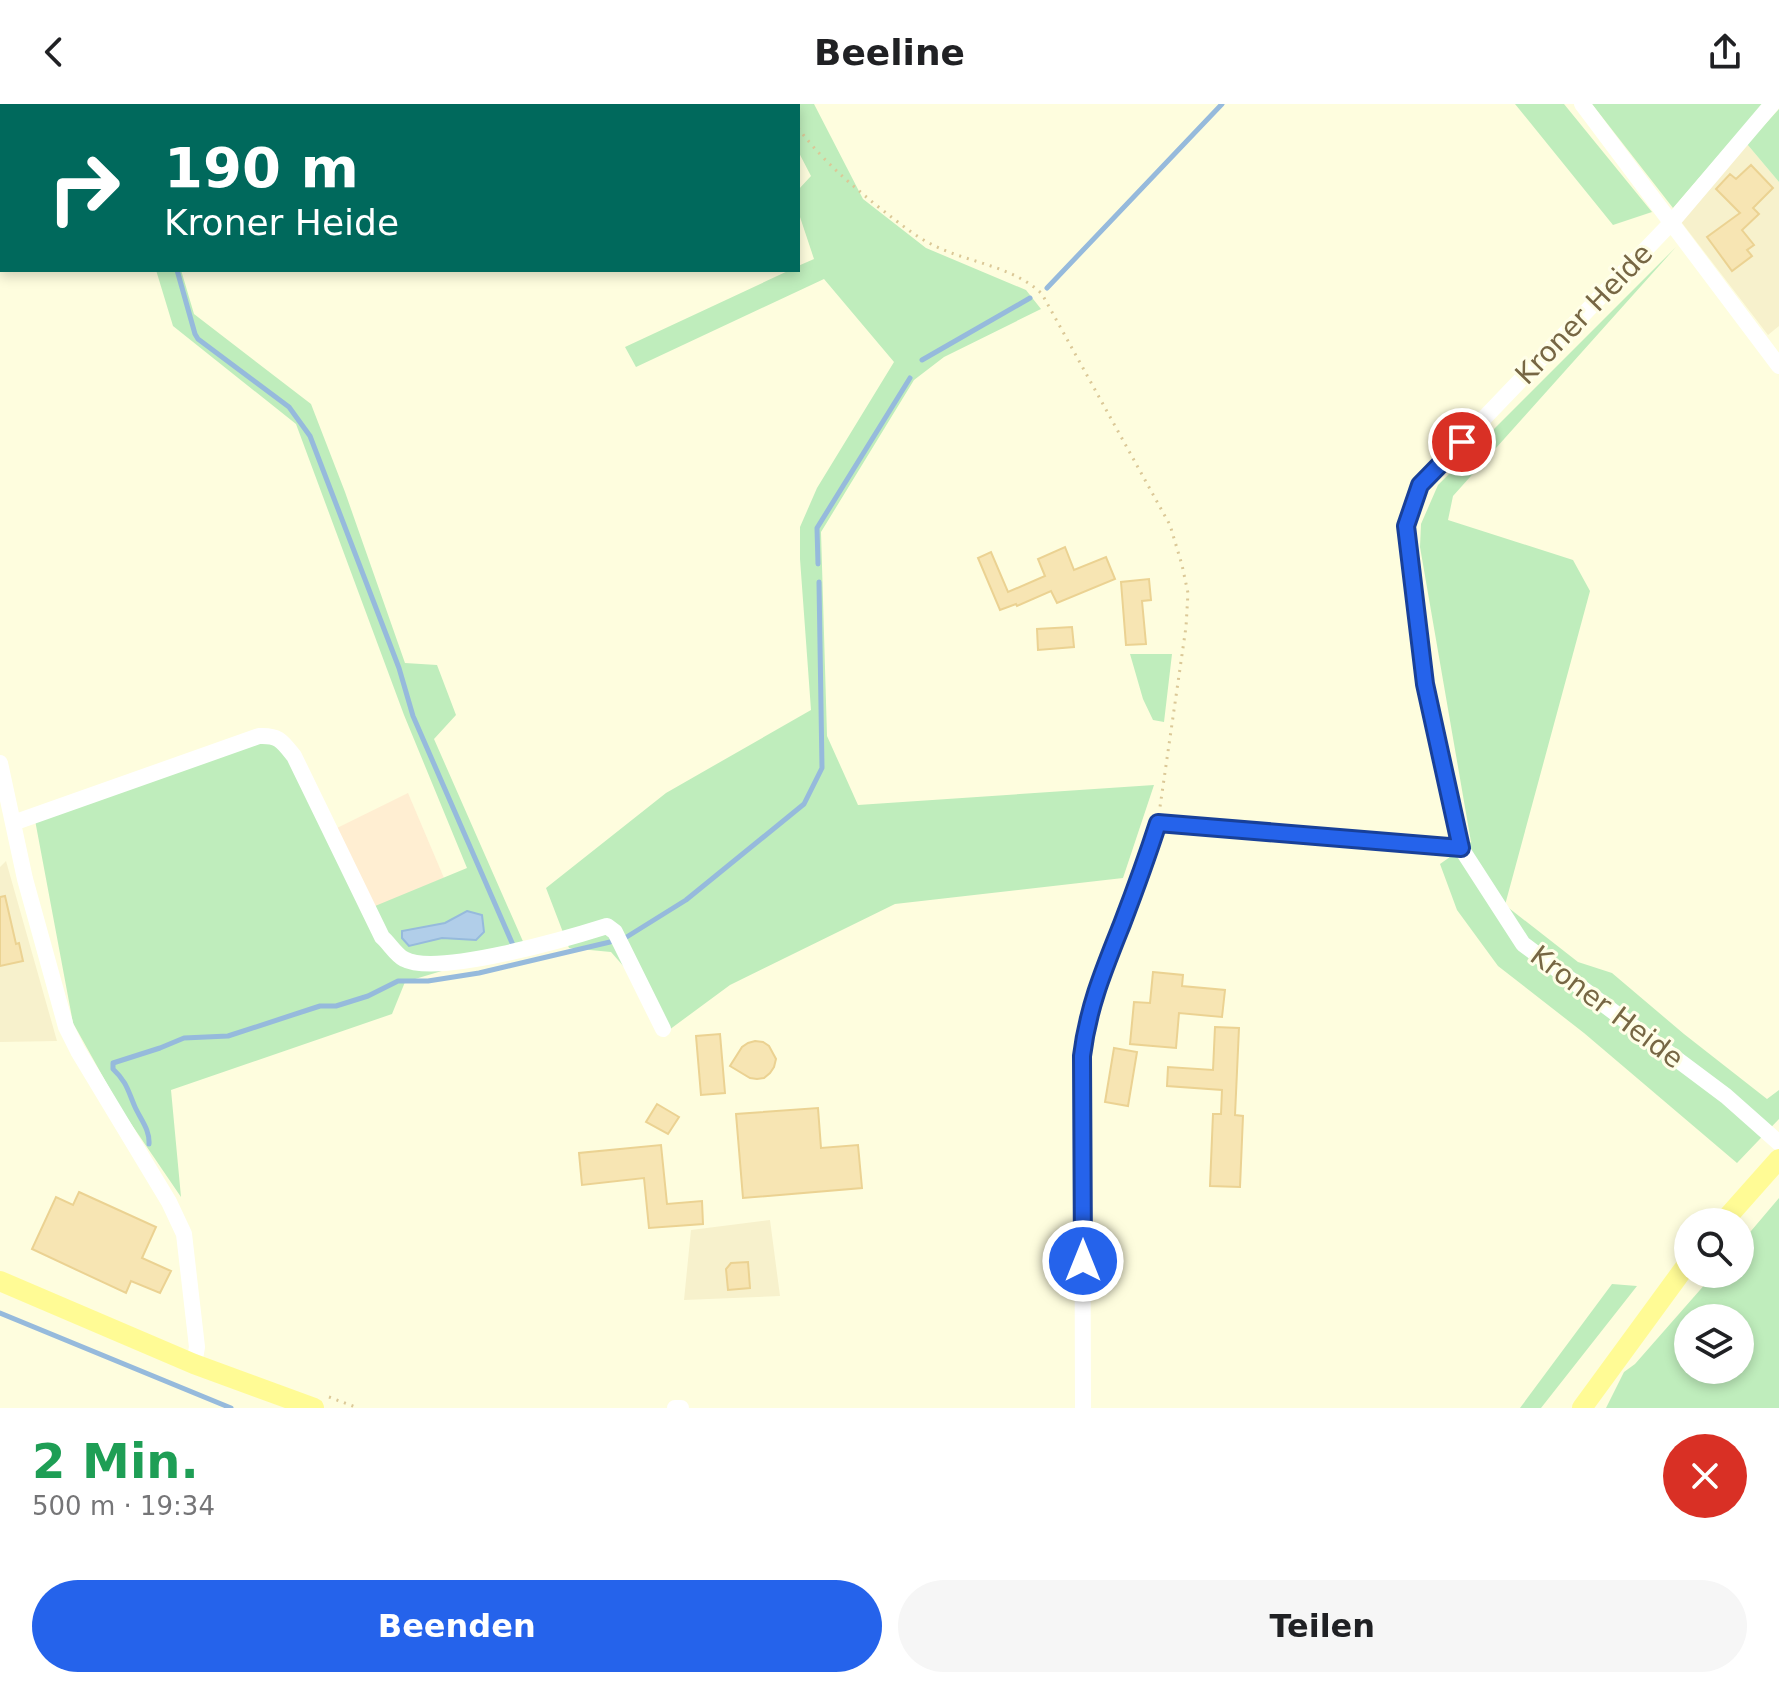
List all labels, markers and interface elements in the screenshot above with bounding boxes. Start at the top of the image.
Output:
icon: back [32,30,76,74]
icon: share [1703,30,1747,74]
text: Beeline [814,32,965,73]
text: 190 m [164,135,359,200]
icon: right [32,136,136,240]
text: Kroner Heide [164,202,399,243]
street label: Kroner Heide [1509,237,1659,391]
pin [1428,408,1496,476]
icon: arrive [1440,420,1484,464]
street label: Kroner Heide [1524,939,1690,1075]
map controls [1674,1208,1754,1384]
button: search [1674,1208,1754,1288]
position arrow [1041,1219,1125,1303]
button: layers [1674,1304,1754,1384]
text: 2 Min. [32,1433,199,1489]
button: close [1663,1434,1747,1518]
text: 500 m · 19:34 [32,1491,215,1521]
button: Beenden [32,1580,882,1672]
button: Teilen [898,1580,1747,1672]

